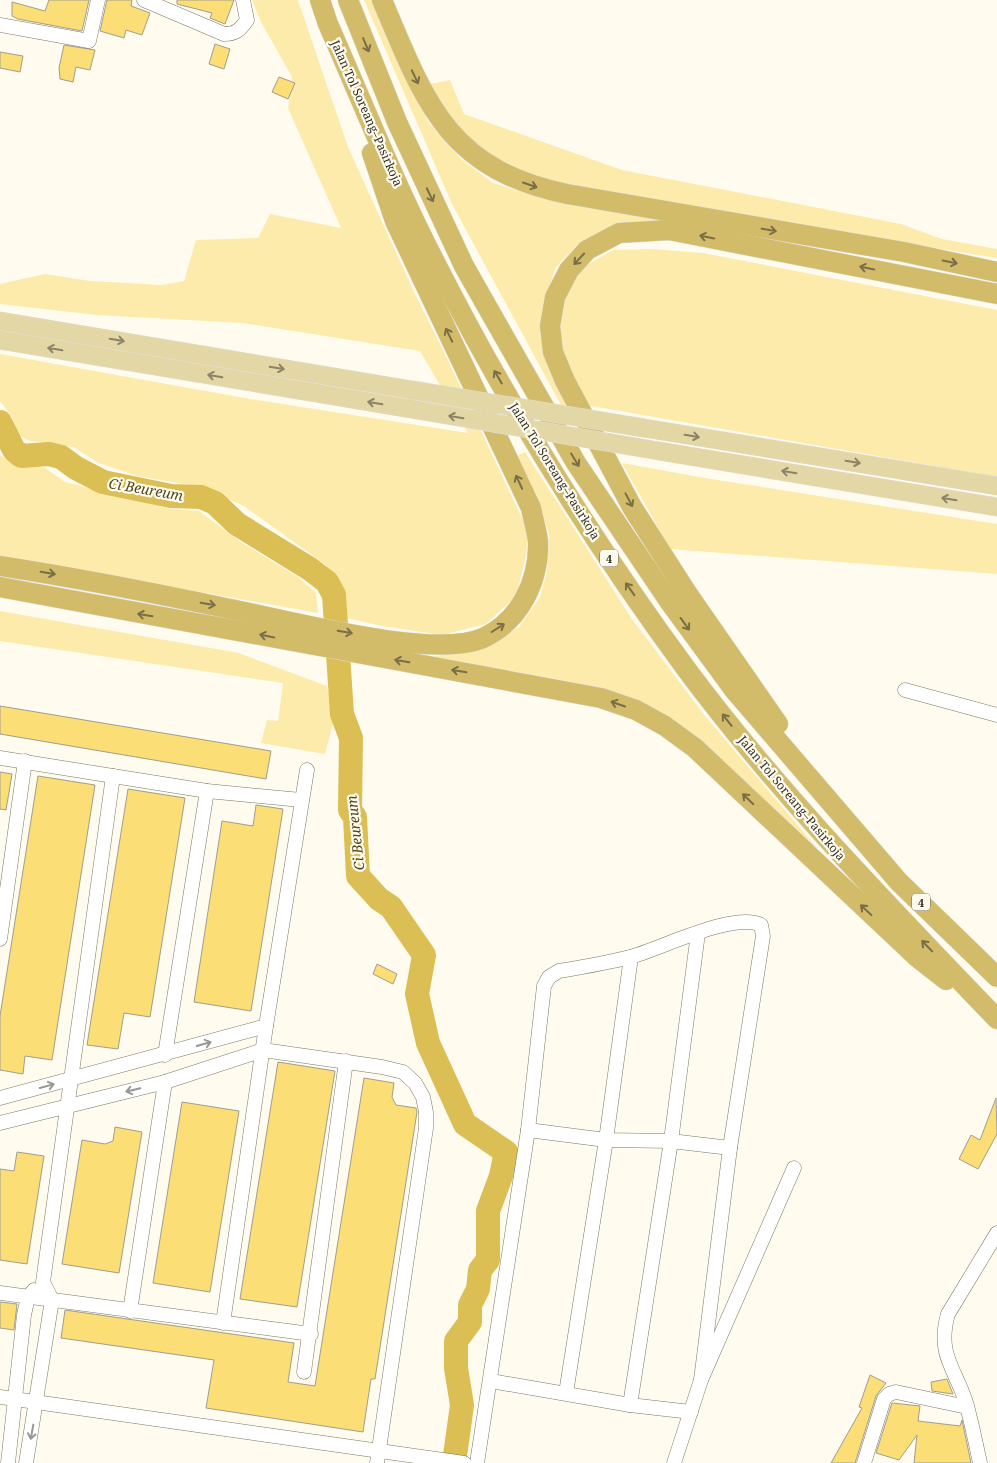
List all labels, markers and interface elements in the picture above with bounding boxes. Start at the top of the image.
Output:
street label: Jalan Tol Soreang–Pasirkoja [327,36,407,189]
one-way arrow [362,38,371,53]
one-way arrow [410,69,420,84]
one-way arrow [521,181,537,190]
one-way arrow [426,187,435,202]
one-way arrow [761,225,777,235]
one-way arrow [699,232,715,241]
one-way arrow [573,253,585,265]
one-way arrow [942,258,958,268]
one-way arrow [859,263,875,272]
one-way arrow [444,328,453,343]
one-way arrow [109,336,125,346]
one-way arrow [47,344,63,354]
one-way arrow [269,363,285,373]
one-way arrow [493,370,503,385]
one-way arrow [207,371,223,381]
one-way arrow [368,398,384,408]
street label: Jalan Tol Soreang–Pasirkoja [505,399,604,543]
one-way arrow [448,411,464,421]
one-way arrow [684,432,700,442]
one-way arrow [570,453,580,467]
one-way arrow [845,458,861,468]
one-way arrow [781,467,797,477]
water label: Ci Beureum [107,473,185,505]
one-way arrow [514,475,523,490]
one-way arrow [624,493,634,508]
one-way arrow [941,493,957,503]
road number: 4 [600,550,618,566]
one-way arrow [40,568,56,578]
one-way arrow [625,583,635,597]
one-way arrow [199,600,215,610]
one-way arrow [138,610,154,620]
one-way arrow [680,617,691,630]
one-way arrow [491,623,505,633]
one-way arrow [336,627,352,637]
one-way arrow [259,630,275,640]
one-way arrow [395,655,411,665]
one-way arrow [452,665,468,675]
one-way arrow [611,699,626,708]
one-way arrow [721,714,732,727]
street label: Jalan Tol Soreang–Pasirkoja [734,731,850,864]
one-way arrow [741,793,754,805]
water label: Ci Beureum [342,794,368,871]
road number: 4 [912,894,930,910]
one-way arrow [860,904,873,916]
one-way arrow [921,940,933,952]
one-way arrow [196,1038,212,1048]
one-way arrow [39,1081,55,1090]
one-way arrow [125,1085,141,1095]
one-way arrow [26,1423,36,1439]

